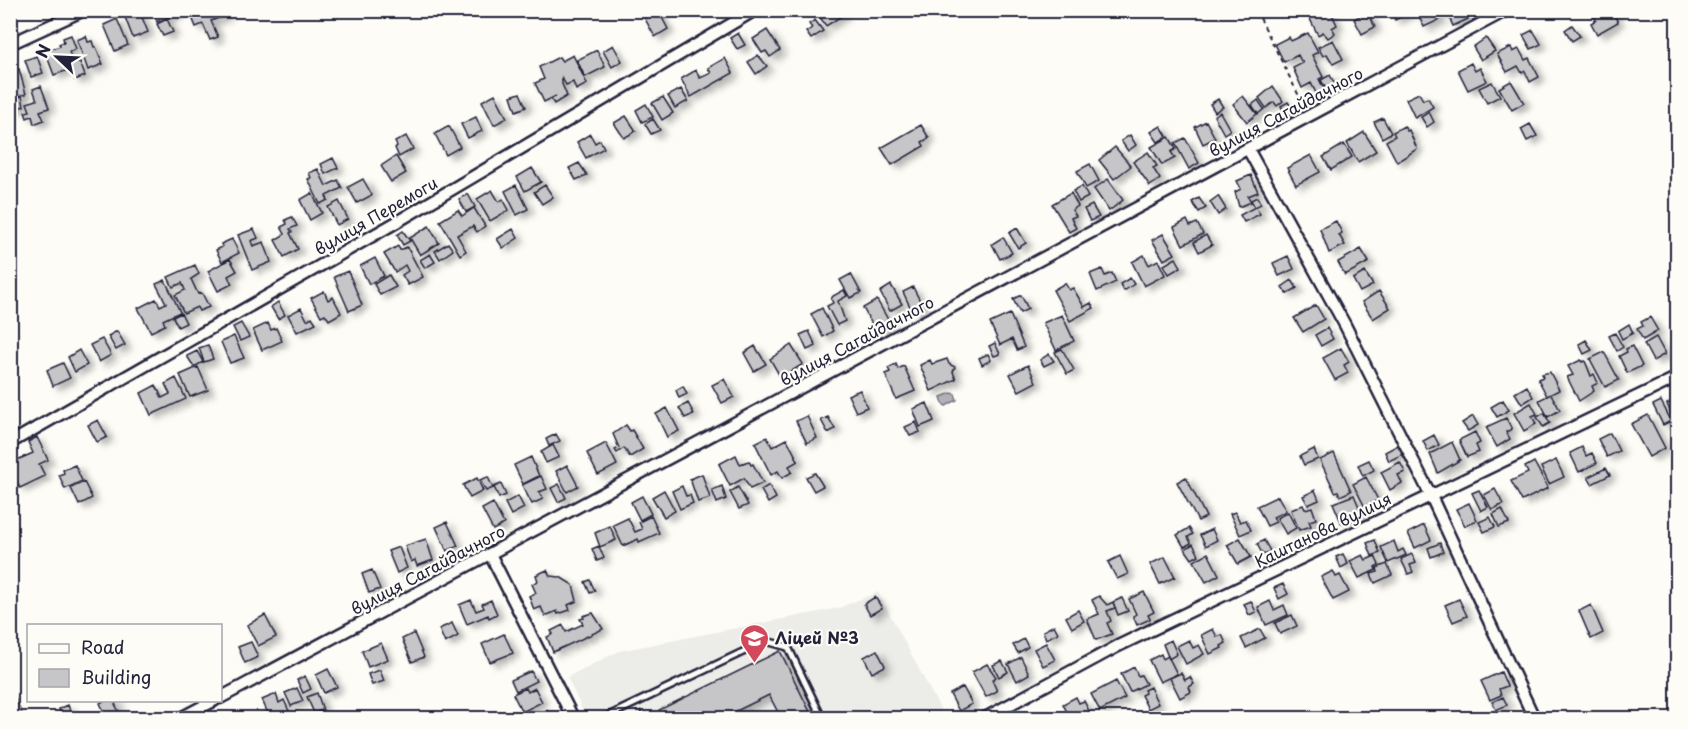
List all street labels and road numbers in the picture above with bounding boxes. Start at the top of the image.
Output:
street label: вулиця Сагайдачного [1204,60,1367,162]
street label: вулиця Перемоги [310,170,441,260]
street label: вулиця Сагайдачного [775,289,938,391]
street label: Каштанова вулиця [1250,486,1395,573]
street label: вулиця Сагайдачного [346,518,509,620]

